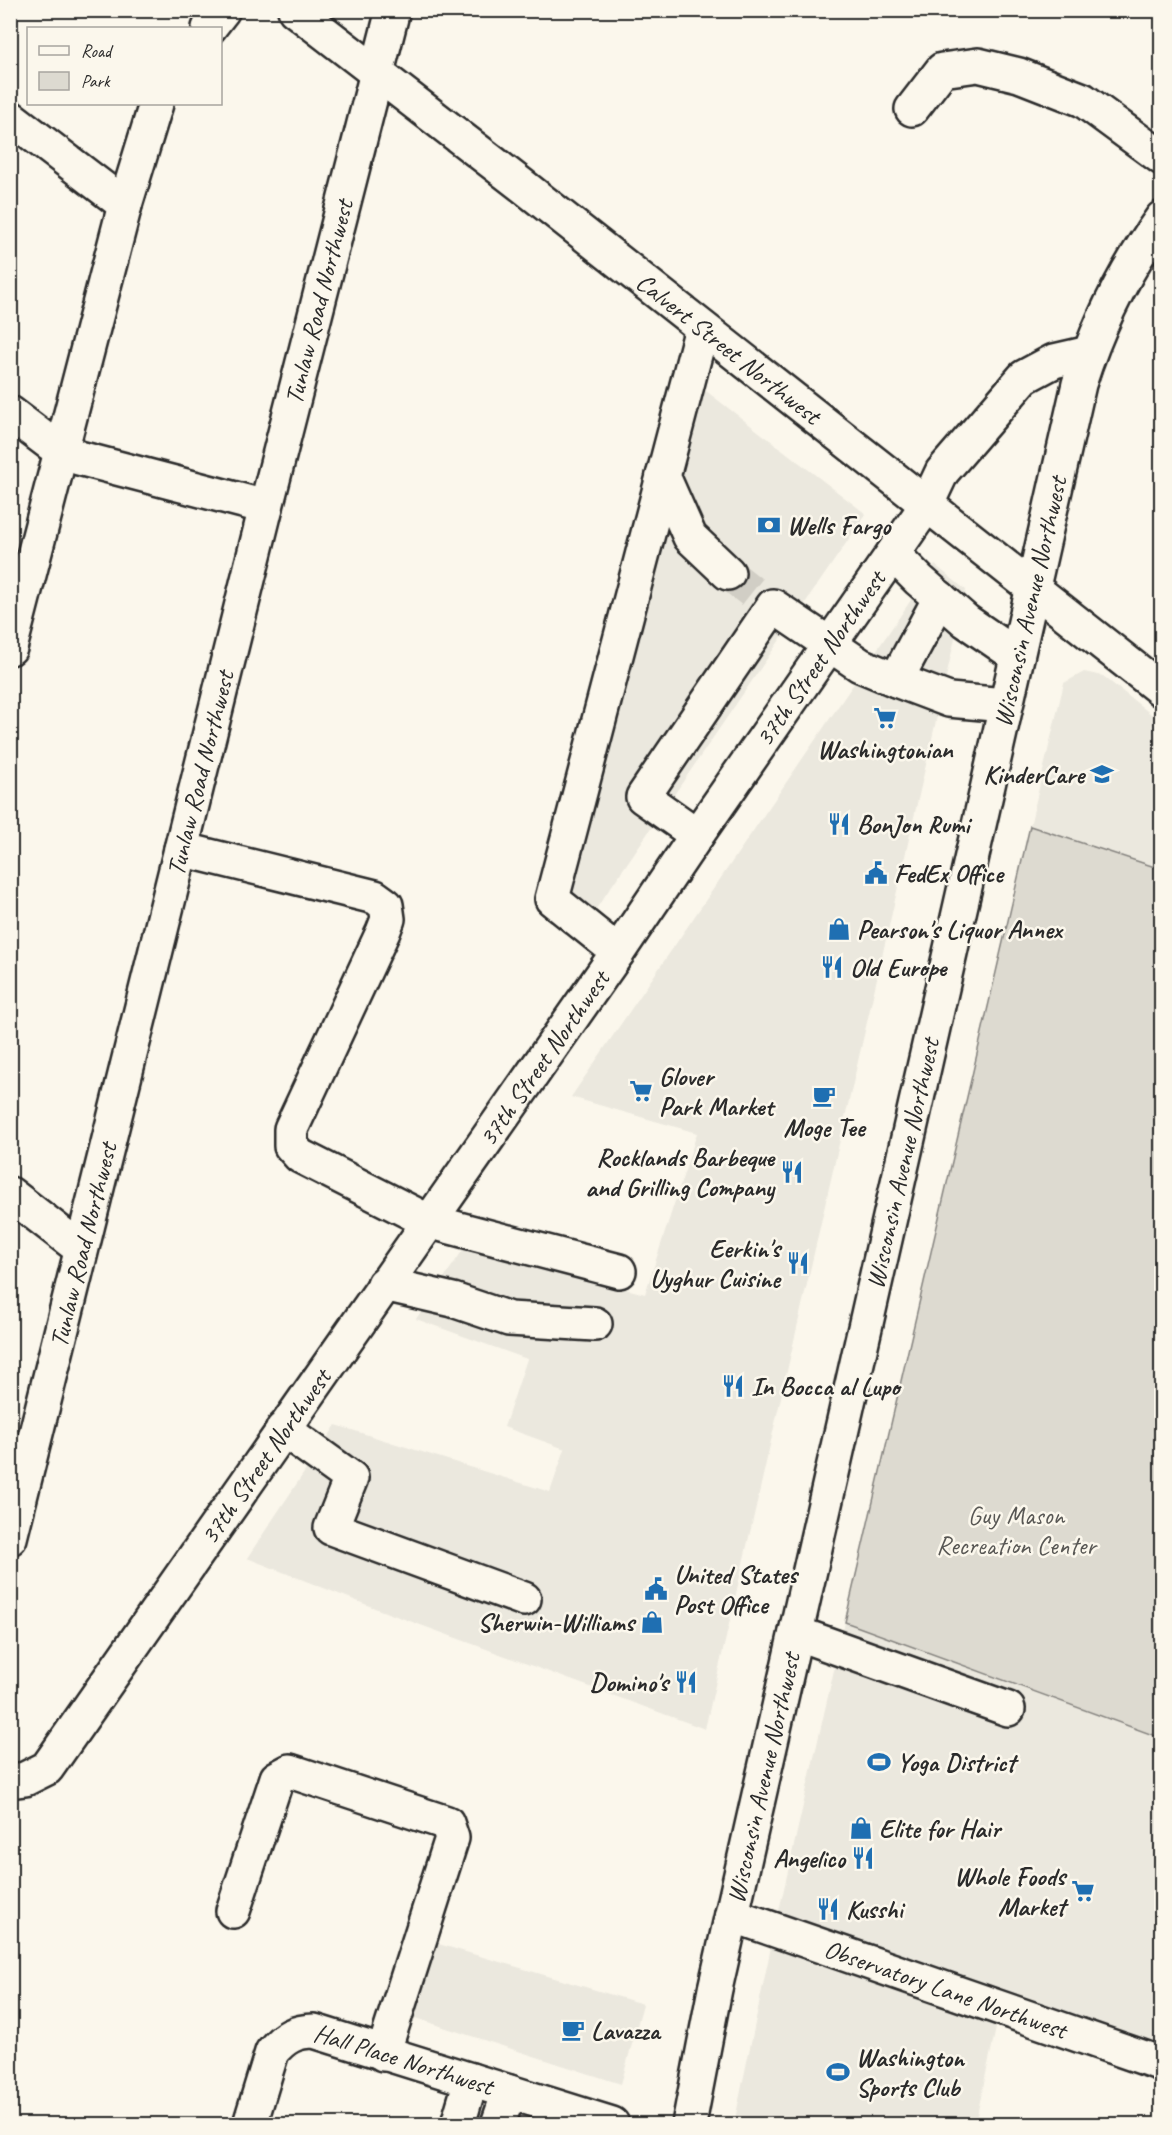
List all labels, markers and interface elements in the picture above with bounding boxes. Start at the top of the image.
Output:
legend [27,27,222,105]
text: Road [81,40,114,62]
text: Park [81,70,111,92]
street label: Tunlaw Road Northwest [277,194,361,408]
street label: Calvert Street Northwest [629,266,829,433]
street label: Wisconsin Avenue Northwest [986,471,1075,730]
place label: Wells Fargo [787,509,892,542]
bank icon: Wells Fargo [756,512,782,538]
street label: 37th Street Northwest [748,563,894,753]
street label: Tunlaw Road Northwest [159,665,242,879]
supermarket icon: Washingtonian [872,705,898,731]
place label: Washingtonian [817,733,954,766]
place label: KinderCare [983,758,1086,791]
school or university icon: KinderCare [1089,761,1115,787]
place label: BonJon Rumi [857,808,973,841]
restaurant icon: BonJon Rumi [826,811,852,837]
place label: FedEx Office [894,857,1005,890]
public building icon: FedEx Office [863,860,889,886]
place label: Pearson's Liquor Annex [857,913,1064,946]
shop icon: Pearson's Liquor Annex [826,916,852,942]
place label: Old Europe [850,951,948,984]
restaurant icon: Old Europe [819,954,845,980]
street label: 37th Street Northwest [471,963,618,1153]
street label: Wisconsin Avenue Northwest [858,1033,948,1292]
place label: Glover Park Market [659,1060,776,1123]
supermarket icon: Glover Park Market [628,1078,654,1104]
cafe icon: Moge Tee [811,1083,837,1109]
place label: Moge Tee [784,1111,867,1144]
street label: Tunlaw Road Northwest [42,1137,125,1351]
place label: Rocklands Barbeque and Grilling Company [585,1141,776,1204]
restaurant icon: Rocklands Barbeque and Grilling Company [779,1159,805,1185]
place label: Eerkin's Uyghur Cuisine [650,1232,783,1295]
restaurant icon: Eerkin's Uyghur Cuisine [785,1250,811,1276]
street label: 37th Street Northwest [193,1361,340,1551]
place label: In Bocca al Lupo [751,1370,902,1403]
restaurant icon: In Bocca al Lupo [720,1373,746,1399]
park label: Guy Mason Recreation Center [936,1499,1098,1562]
place label: United States Post Office [674,1558,800,1621]
public building icon: United States Post Office [643,1576,669,1602]
place label: Sherwin-Williams [478,1606,637,1639]
shop icon: Sherwin-Williams [639,1609,665,1635]
street label: Wisconsin Avenue Northwest [719,1647,808,1906]
place label: Domino's [590,1666,671,1699]
restaurant icon: Domino's [673,1669,699,1695]
place label: Yoga District [897,1746,1019,1779]
sports icon: Yoga District [866,1749,892,1775]
place label: Elite for Hair [879,1812,1003,1845]
shop icon: Elite for Hair [848,1815,874,1841]
place label: Angelico [773,1842,847,1875]
restaurant icon: Angelico [850,1845,876,1871]
place label: Whole Foods Market [954,1860,1069,1923]
supermarket icon: Whole Foods Market [1070,1878,1096,1904]
place label: Kusshi [846,1893,906,1926]
restaurant icon: Kusshi [815,1896,841,1922]
street label: Observatory Lane Northwest [820,1932,1073,2047]
place label: Lavazza [591,2014,662,2047]
street label: Hall Place Northwest [310,2016,499,2104]
cafe icon: Lavazza [560,2017,586,2043]
place label: Washington Sports Club [856,2041,966,2104]
sports icon: Washington Sports Club [825,2059,851,2085]

